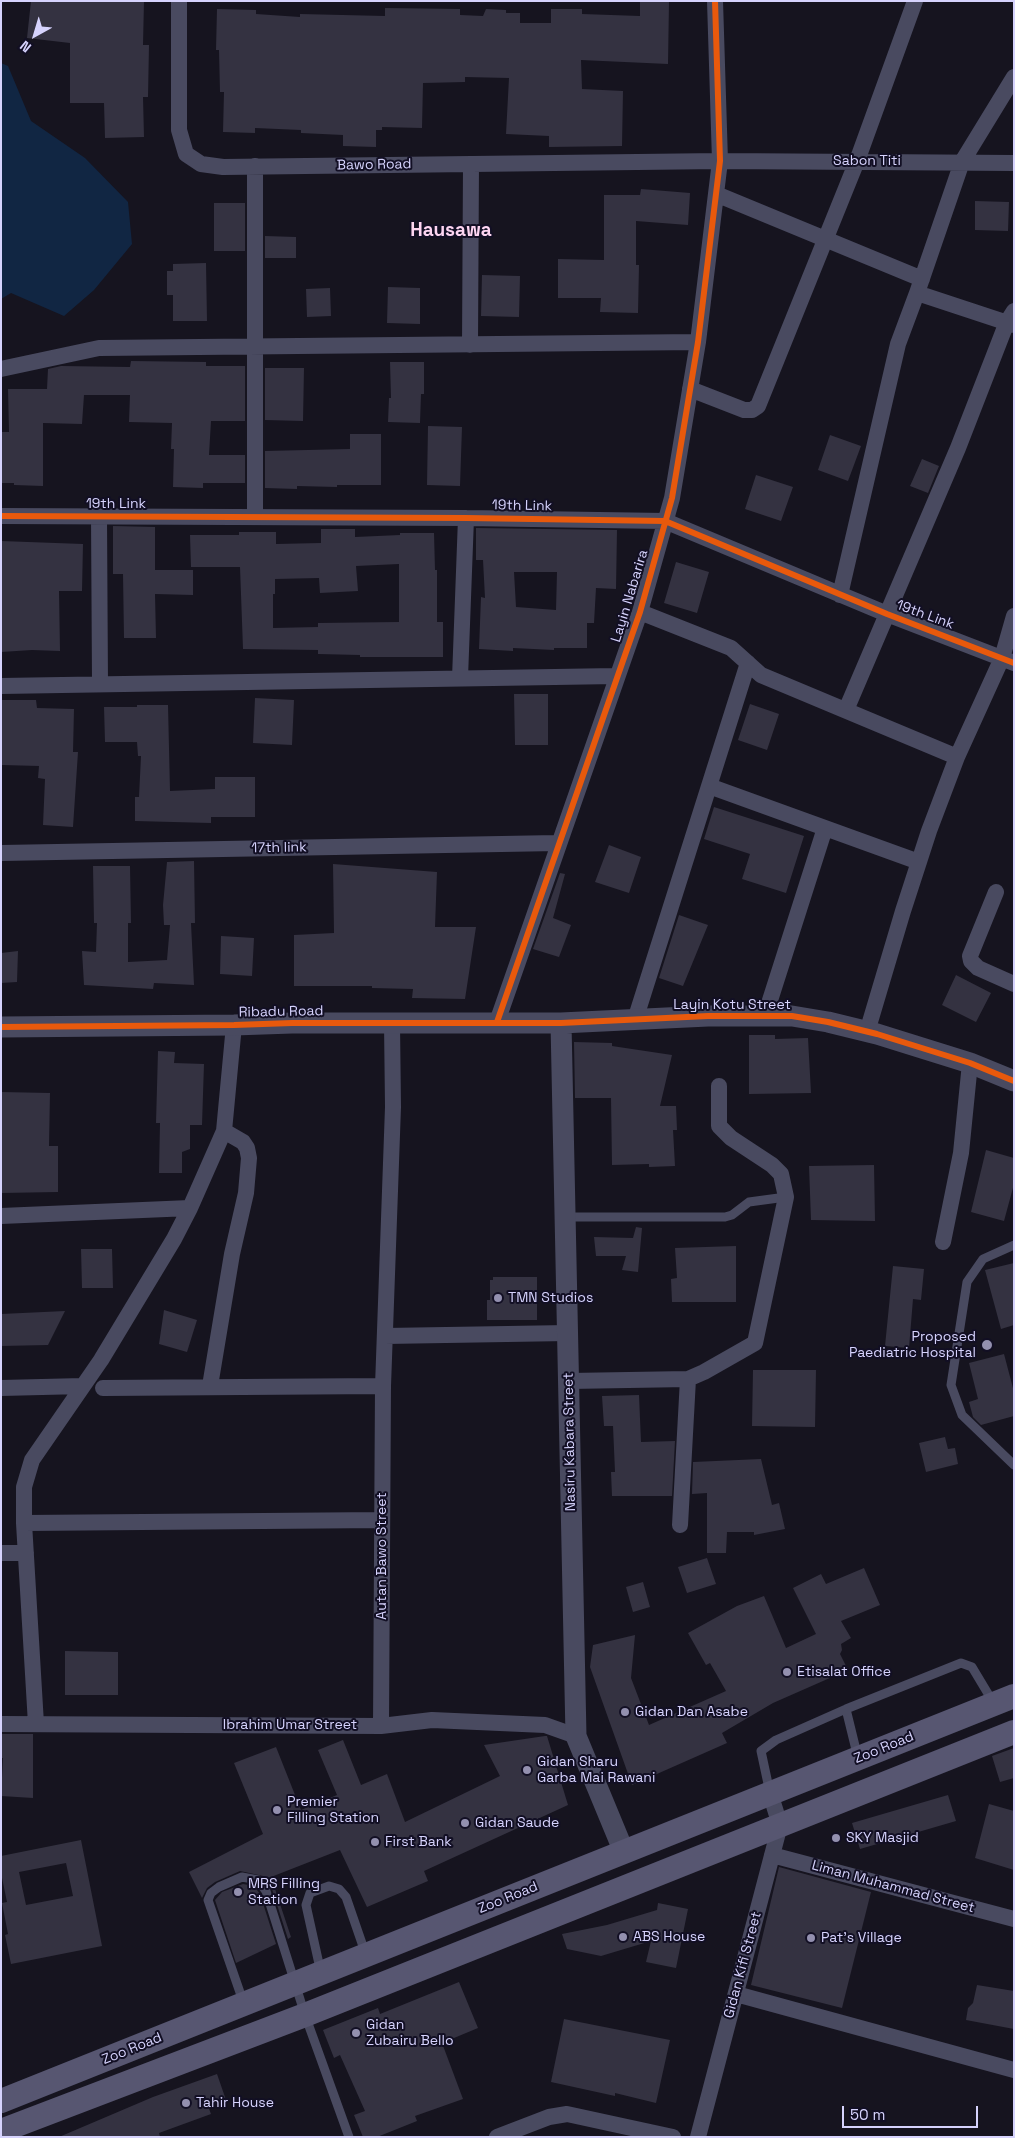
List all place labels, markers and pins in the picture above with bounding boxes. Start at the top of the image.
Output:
place label: TMN Studios [508,1290,593,1306]
marker: TMN Studios [492,1292,504,1304]
place label: Proposed Paediatric Hospital [849,1329,976,1361]
marker: Proposed Paediatric Hospital [980,1338,994,1352]
place label: Etisalat Office [797,1664,891,1680]
marker: Etisalat Office [781,1666,793,1678]
place label: Gidan Dan Asabe [635,1704,748,1720]
marker: Gidan Dan Asabe [619,1706,631,1718]
place label: Gidan Sharu Garba Mai Rawani [537,1754,655,1786]
marker: Gidan Sharu Garba Mai Rawani [521,1764,533,1776]
place label: Premier Filling Station [287,1794,379,1826]
marker: Premier Filling Station [271,1804,283,1816]
place label: Gidan Saude [475,1815,559,1831]
marker: Gidan Saude [459,1817,471,1829]
place label: SKY Masjid [846,1830,919,1846]
marker: SKY Masjid [830,1832,842,1844]
place label: First Bank [385,1834,452,1850]
marker: First Bank [369,1836,381,1848]
place label: MRS Filling Station [248,1876,320,1908]
marker: MRS Filling Station [232,1886,244,1898]
place label: ABS House [633,1929,705,1945]
place label: Pat's Village [821,1930,902,1946]
marker: ABS House [617,1931,629,1943]
marker: Pat's Village [805,1932,817,1944]
place label: Gidan Zubairu Bello [366,2017,454,2050]
marker: Gidan Zubairu Bello [350,2027,362,2039]
place label: Tahir House [196,2095,274,2111]
marker: Tahir House [180,2097,192,2109]

